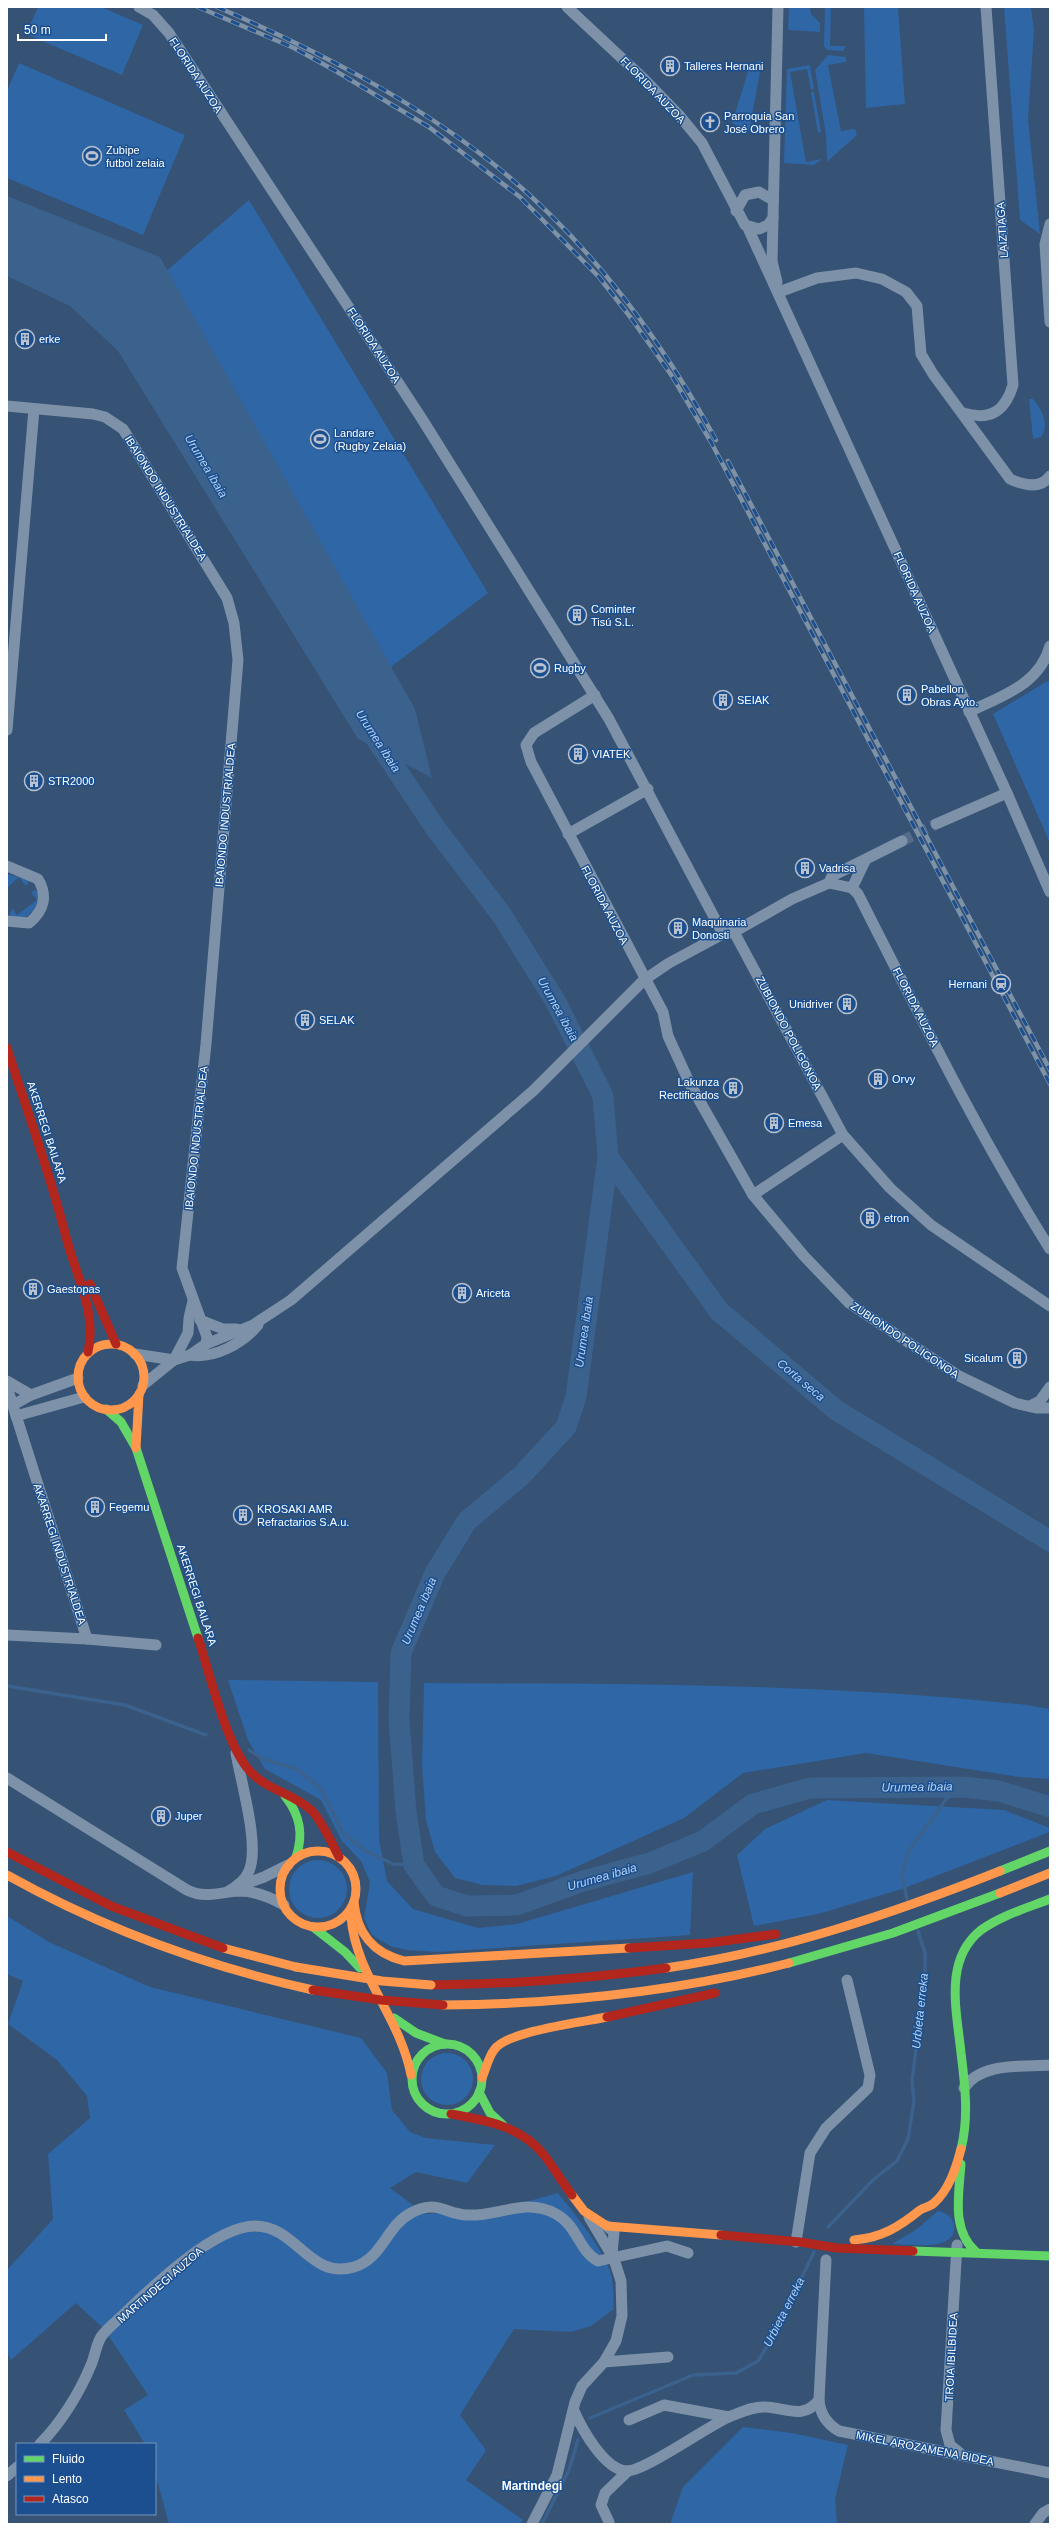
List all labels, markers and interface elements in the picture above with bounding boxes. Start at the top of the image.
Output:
scale bar [18,16,106,42]
text: 50 m [24,23,51,37]
street label: FLORIDA AUZOA [167,35,225,115]
street label: FLORIDA AUZOA [618,54,688,126]
building icon: Talleres Hernani [659,55,681,77]
place label: Talleres Hernani [684,60,763,72]
place label: Parroquia San José Obrero [724,110,794,135]
church icon: Parroquia San José Obrero [699,111,721,133]
place label: Zubipe futbol zelaia [106,144,166,169]
sports icon: Zubipe futbol zelaia [81,145,103,167]
street label: LAIZTIAGA [994,201,1010,258]
street label: FLORIDA AUZOA [345,305,403,385]
building icon: erke [14,328,36,350]
place label: erke [39,333,60,345]
place label: Landare (Rugby Zelaia) [334,427,406,452]
sports icon: Landare (Rugby Zelaia) [309,428,331,450]
water label: Urumea ibaia [182,432,231,500]
street label: IBAIONDO INDUSTRIALDEA [123,433,210,563]
street label: FLORIDA AUZOA [892,550,939,635]
place label: Cominter Tisú S.L. [591,603,636,628]
building icon: Cominter Tisú S.L. [566,604,588,626]
sports icon: Rugby [529,657,551,679]
place label: Rugby [554,662,586,674]
place label: Pabellon Obras Ayto. [921,683,978,708]
building icon: Pabellon Obras Ayto. [896,684,918,706]
building icon: SEIAK [712,689,734,711]
place label: SEIAK [737,694,770,706]
water label: Urumea ibaia [353,707,403,775]
street label: IBAIONDO INDUSTRIALDEA [213,742,237,888]
building icon: VIATEK [567,743,589,765]
place label: VIATEK [592,748,631,760]
building icon: STR2000 [23,770,45,792]
place label: STR2000 [48,775,94,787]
building icon: Vadrisa [794,857,816,879]
place label: Vadrisa [819,862,856,874]
street label: FLORIDA AUZOA [579,864,631,947]
place label: Maquinaria Donosti [692,916,747,941]
building icon: Maquinaria Donosti [667,917,689,939]
street label: FLORIDA AUZOA [891,965,941,1049]
station icon: Hernani [990,973,1012,995]
water label: Urumea ibaia [535,974,582,1044]
street label: ZUBIONDO POLIGONOA [754,974,824,1093]
place label: Hernani [948,978,987,990]
building icon: Unidriver [836,993,858,1015]
place label: Unidriver [789,998,833,1010]
building icon: SELAK [294,1009,316,1031]
place label: SELAK [319,1014,355,1026]
street label: IBAIONDO INDUSTRIALDEA [182,1065,210,1211]
building icon: Orvy [867,1068,889,1090]
place label: Orvy [892,1073,916,1085]
place label: Lakunza Rectificados [659,1076,720,1101]
building icon: Lakunza Rectificados [722,1077,744,1099]
street label: AKERREGI BAILARA [25,1080,69,1185]
building icon: Emesa [763,1112,785,1134]
place label: Emesa [788,1117,823,1129]
building icon: etron [859,1207,881,1229]
place label: etron [884,1212,909,1224]
building icon: Gaestopas [22,1278,44,1300]
building icon: Ariceta [451,1282,473,1304]
place label: Gaestopas [47,1283,101,1295]
place label: Ariceta [476,1287,511,1299]
water label: Urumea ibaia [572,1295,596,1368]
street label: ZUBIONDO POLIGONOA [849,1299,962,1381]
building icon: Sicalum [1006,1347,1028,1369]
place label: Sicalum [964,1352,1003,1364]
water label: Corta seca [774,1356,828,1404]
street label: AKARREGI INDUSTRIALDEA [31,1482,89,1627]
building icon: Fegemu [84,1496,106,1518]
place label: Fegemu [109,1501,149,1513]
place label: KROSAKI AMR Refractarios S.A.u. [257,1503,349,1528]
building icon: KROSAKI AMR Refractarios S.A.u. [232,1504,254,1526]
street label: AKERREGI BAILARA [175,1543,219,1648]
water label: Urumea ibaia [399,1575,440,1647]
water label: Urumea ibaia [881,1779,953,1795]
building icon: Juper [150,1805,172,1827]
place label: Juper [175,1810,203,1822]
water label: Urumea ibaia [566,1860,639,1894]
water label: Urbieta erreka [909,1972,931,2050]
street label: MARTINDEGI AUZOA [115,2244,206,2325]
water label: Urbieta erreka [761,2275,808,2349]
street label: TROIA IBILBIDEA [943,2312,959,2402]
street label: MIKEL AROZAMENA BIDEA [855,2429,996,2467]
legend [16,2443,156,2515]
text: Fluido [52,2452,85,2466]
text: Lento [52,2472,82,2486]
district label: Martindegi [502,2479,562,2493]
text: Atasco [52,2492,89,2506]

